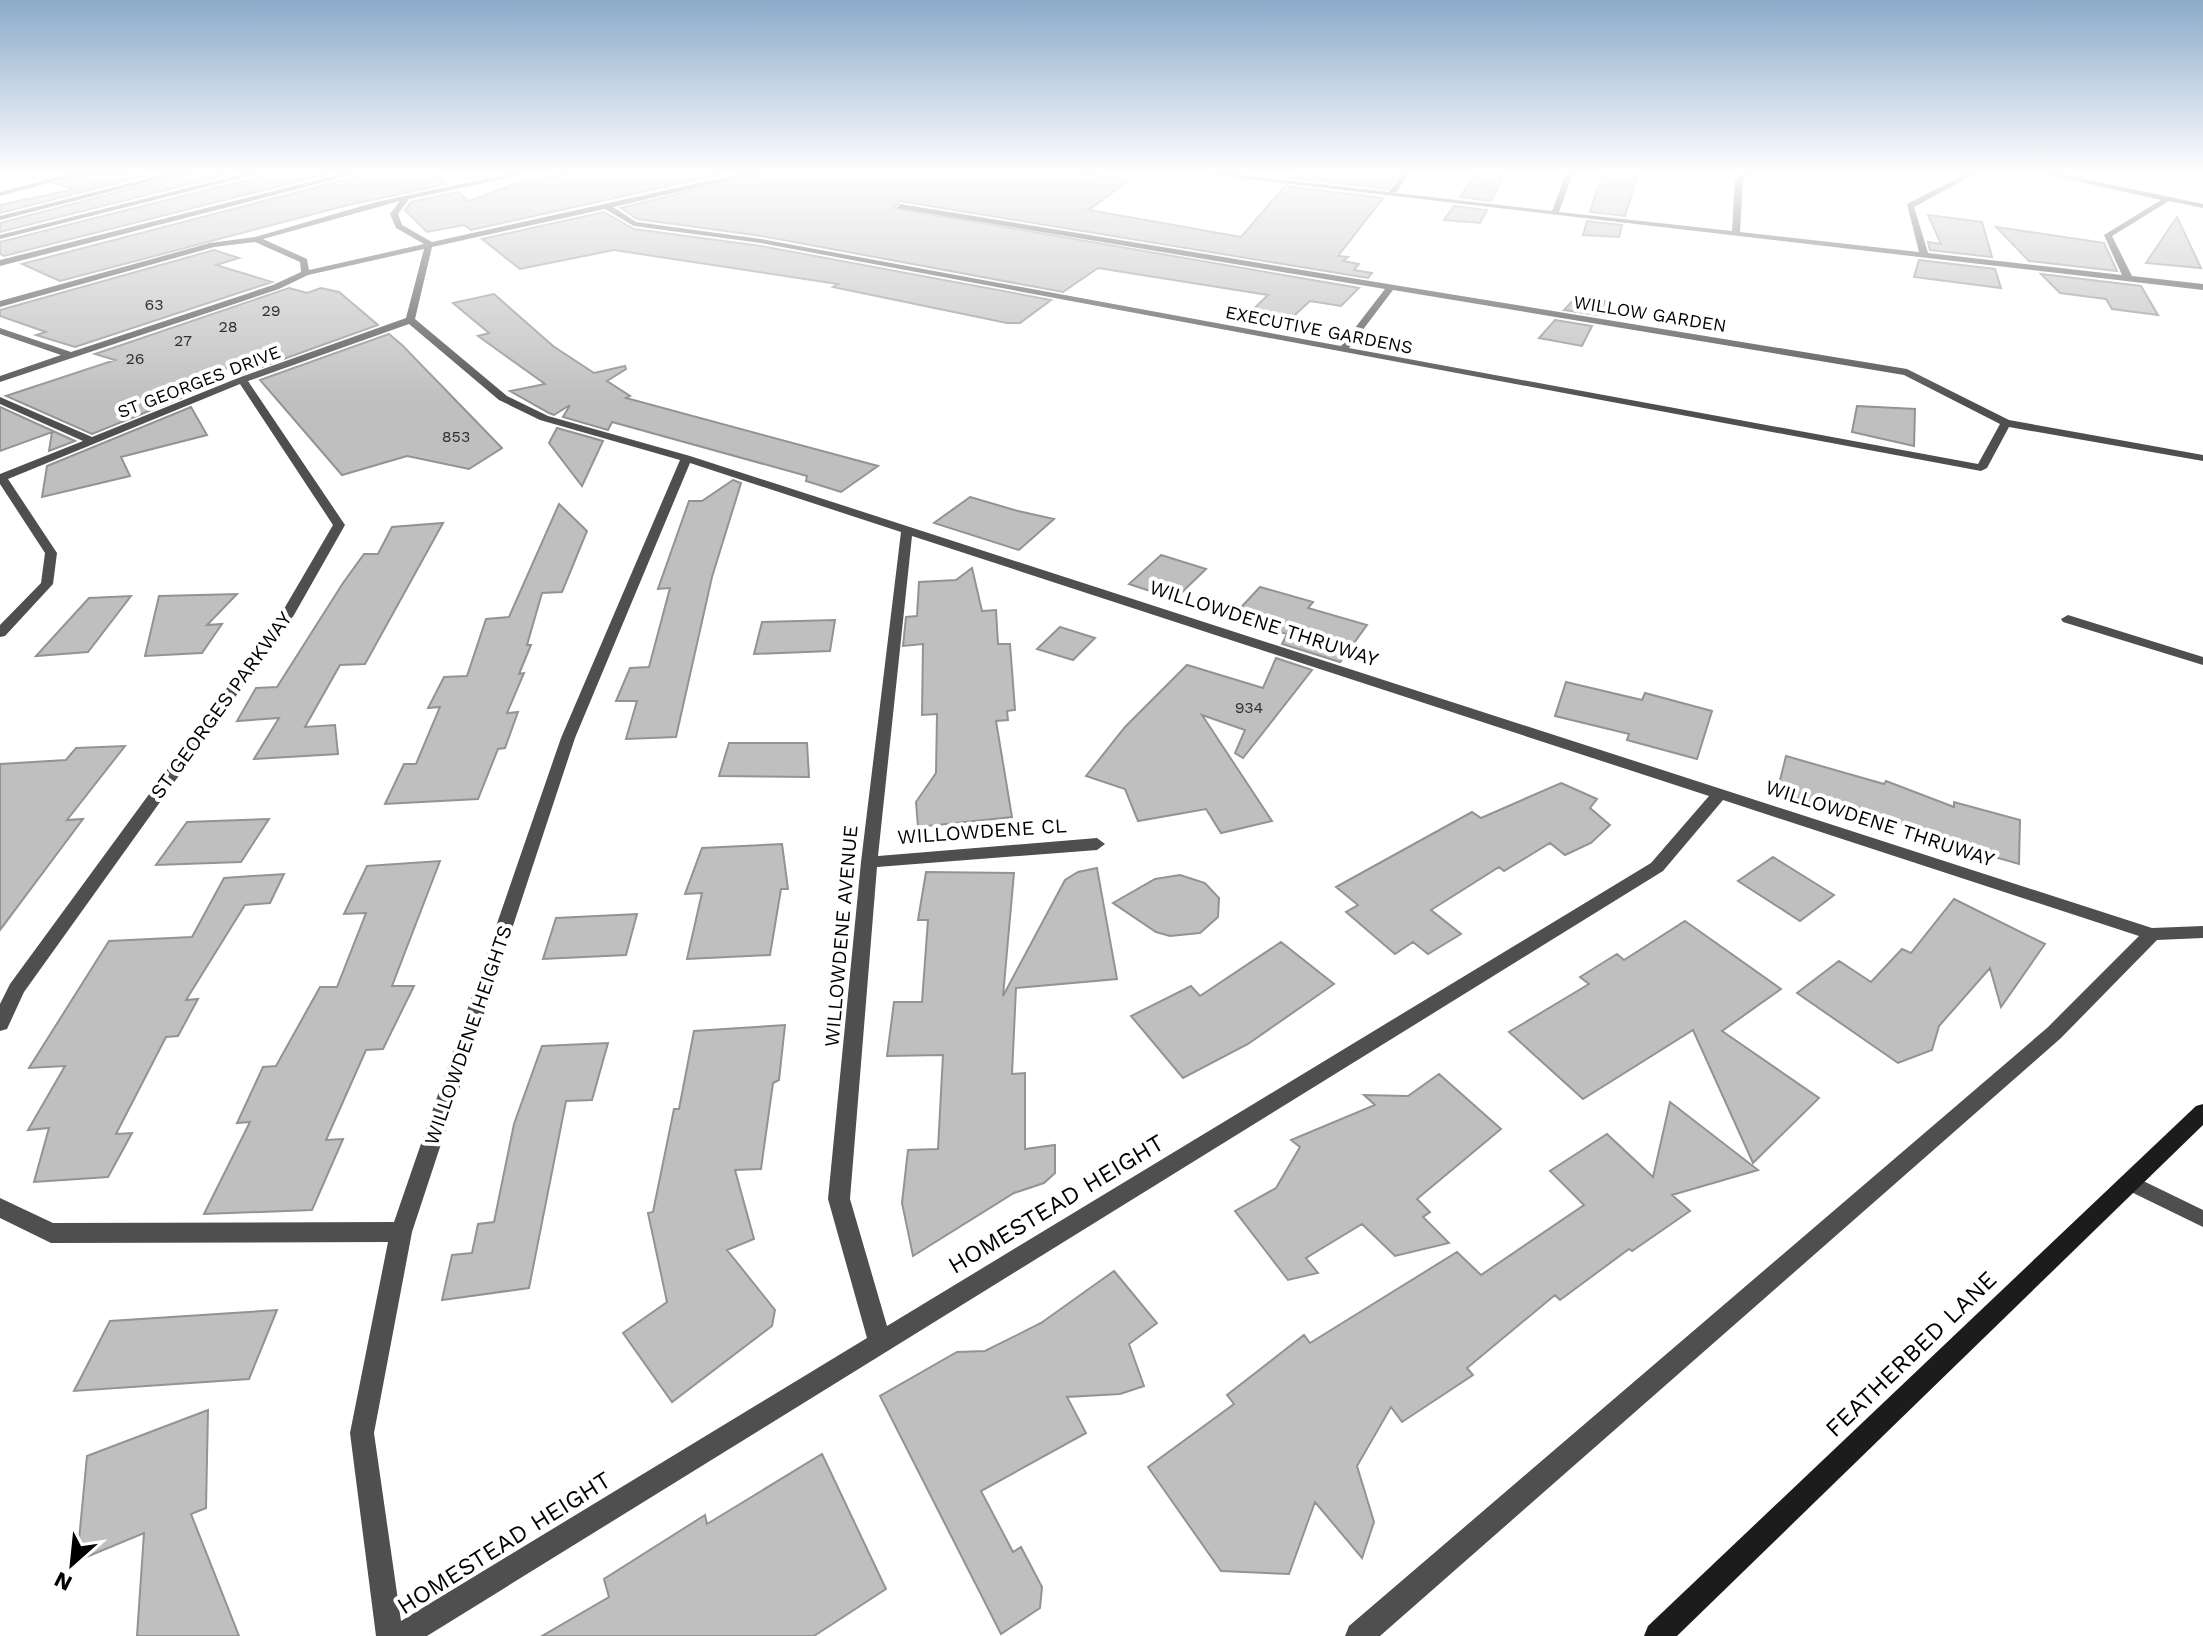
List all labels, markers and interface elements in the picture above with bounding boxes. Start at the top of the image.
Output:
street label: WILLOW GARDEN [1572,291,1728,336]
house number: 63 [144,295,164,314]
house number: 29 [261,301,281,320]
street label: EXECUTIVE GARDENS [1224,301,1414,358]
house number: 28 [218,317,238,336]
house number: 27 [174,331,192,350]
street label: ST GEORGES DRIVE [114,341,283,422]
house number: 26 [125,349,145,368]
house number: 853 [442,427,470,446]
street label: WILLOWDENE THRUWAY [1146,575,1382,672]
street label: ST GEORGES PARKWAY [145,606,297,803]
house number: 934 [1235,698,1264,717]
street label: WILLOWDENE THRUWAY [1762,775,1998,872]
street label: WILLOWDENE CL [896,813,1068,849]
street label: WILLOWDENE AVENUE [819,824,863,1048]
street label: WILLOWDENE HEIGHTS [419,922,517,1148]
street label: HOMESTEAD HEIGHT [943,1128,1169,1280]
street label: FEATHERBED LANE [1820,1265,2002,1443]
street label: HOMESTEAD HEIGHT [392,1466,616,1620]
north arrow [32,1524,112,1604]
text: N [50,1567,76,1596]

